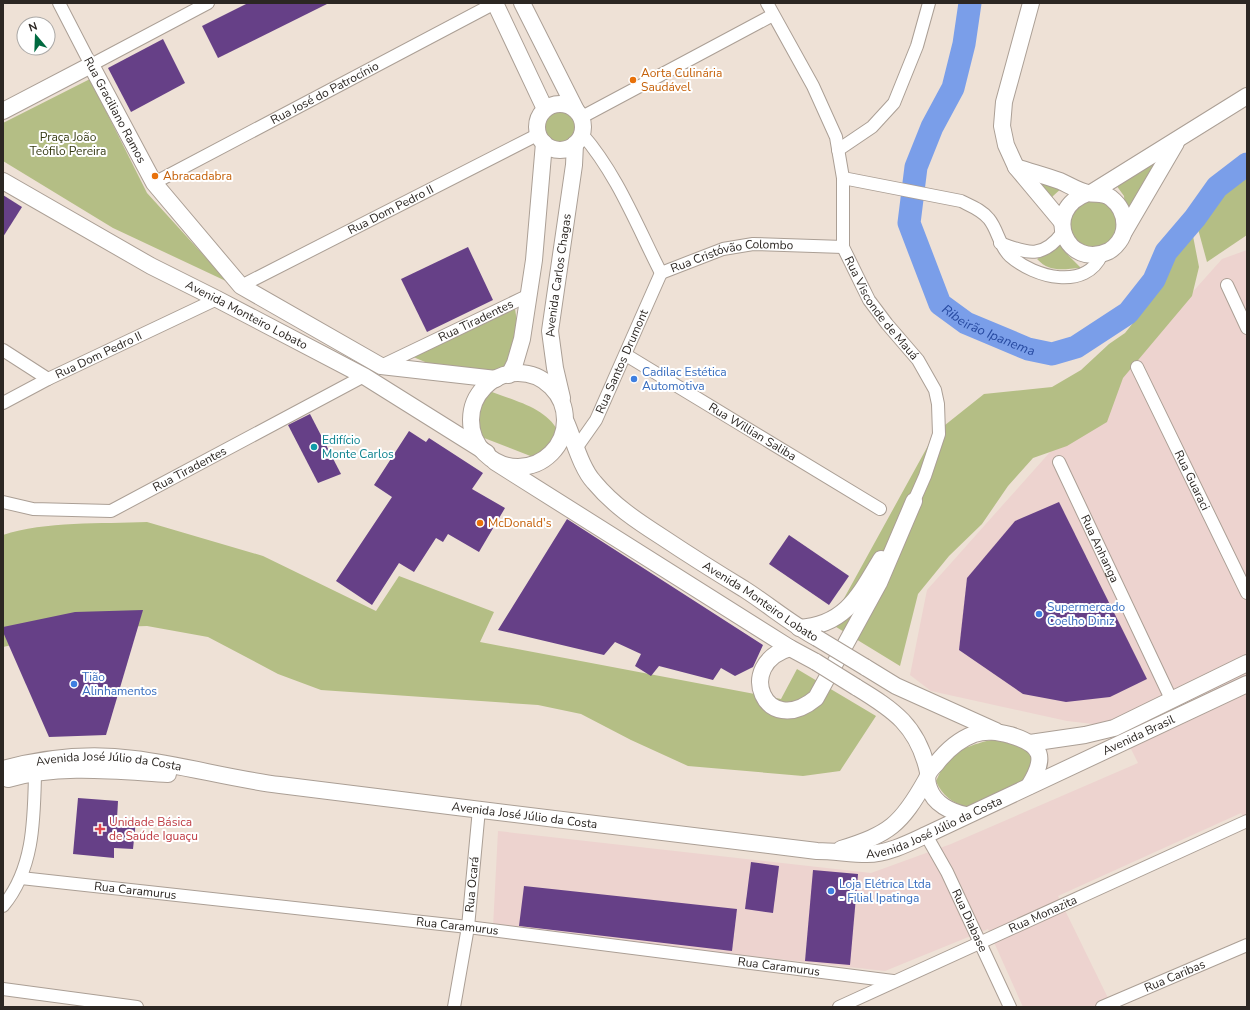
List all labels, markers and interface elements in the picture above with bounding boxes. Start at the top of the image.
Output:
north arrow [16,16,56,56]
text: N [27,19,39,35]
street label: Rua Graciliano Ramos [80,54,150,166]
street label: Rua José do Patrocínio [268,58,382,128]
place label: Aorta Culinária Saudável [641,65,722,95]
marker: Aorta Culinária Saudável [628,75,638,85]
park label: Praça João Teófilo Pereira [30,129,106,159]
place label: Abracadabra [163,168,232,184]
marker: Abracadabra [150,171,160,181]
street label: Rua Dom Pedro II [345,181,436,238]
street label: Avenida Carlos Chagas [542,212,575,339]
street label: Rua Cristóvão Colombo [668,236,794,277]
street label: Rua Visconde de Mauá [841,254,922,363]
street label: Avenida Monteiro Lobato [183,277,311,353]
street label: Rua Tiradentes [436,296,516,345]
water label: Ribeirão Ipanema [938,300,1037,360]
street label: Rua Santos Drumont [592,306,652,416]
street label: Rua Dom Pedro II [53,328,145,382]
place label: Cadilac Estética Automotiva [642,364,727,394]
marker: Cadilac Estética Automotiva [629,374,639,384]
street label: Rua Willian Saliba [706,399,799,464]
place label: Edifício Monte Carlos [322,432,394,462]
marker: Edifício Monte Carlos [309,442,319,452]
street label: Rua Tiradentes [150,443,230,495]
street label: Rua Guaraci [1171,448,1214,513]
street label: Rua Anhanga [1077,512,1123,585]
place label: McDonald's [488,515,552,531]
marker: McDonald's [475,518,485,528]
street label: Avenida Monteiro Lobato [700,557,821,645]
place label: Supermercado Coelho Diniz [1047,599,1126,629]
marker: Supermercado Coelho Diniz [1034,609,1044,619]
place label: Tião Alinhamentos [82,669,157,699]
marker: Tião Alinhamentos [69,679,79,689]
street label: Avenida Brasil [1100,711,1178,759]
street label: Avenida José Júlio da Costa [35,748,183,775]
street label: Avenida José Júlio da Costa [866,792,1005,862]
street label: Avenida José Júlio da Costa [451,798,598,832]
place label: Unidade Básica de Saúde Iguaçu [109,814,198,844]
marker: Unidade Básica de Saúde Iguaçu [94,823,106,835]
street label: Rua Ocará [461,856,483,913]
place label: Loja Elétrica Ltda - Filial Ipatinga [839,876,931,906]
street label: Rua Caramurus [93,878,178,903]
marker: Loja Elétrica Ltda - Filial Ipatinga [826,886,836,896]
street label: Rua Diabase [948,886,991,955]
street label: Rua Monazita [1006,892,1079,937]
street label: Rua Caramurus [415,913,500,939]
street label: Rua Caramurus [737,953,821,980]
street label: Rua Caribas [1142,956,1208,996]

